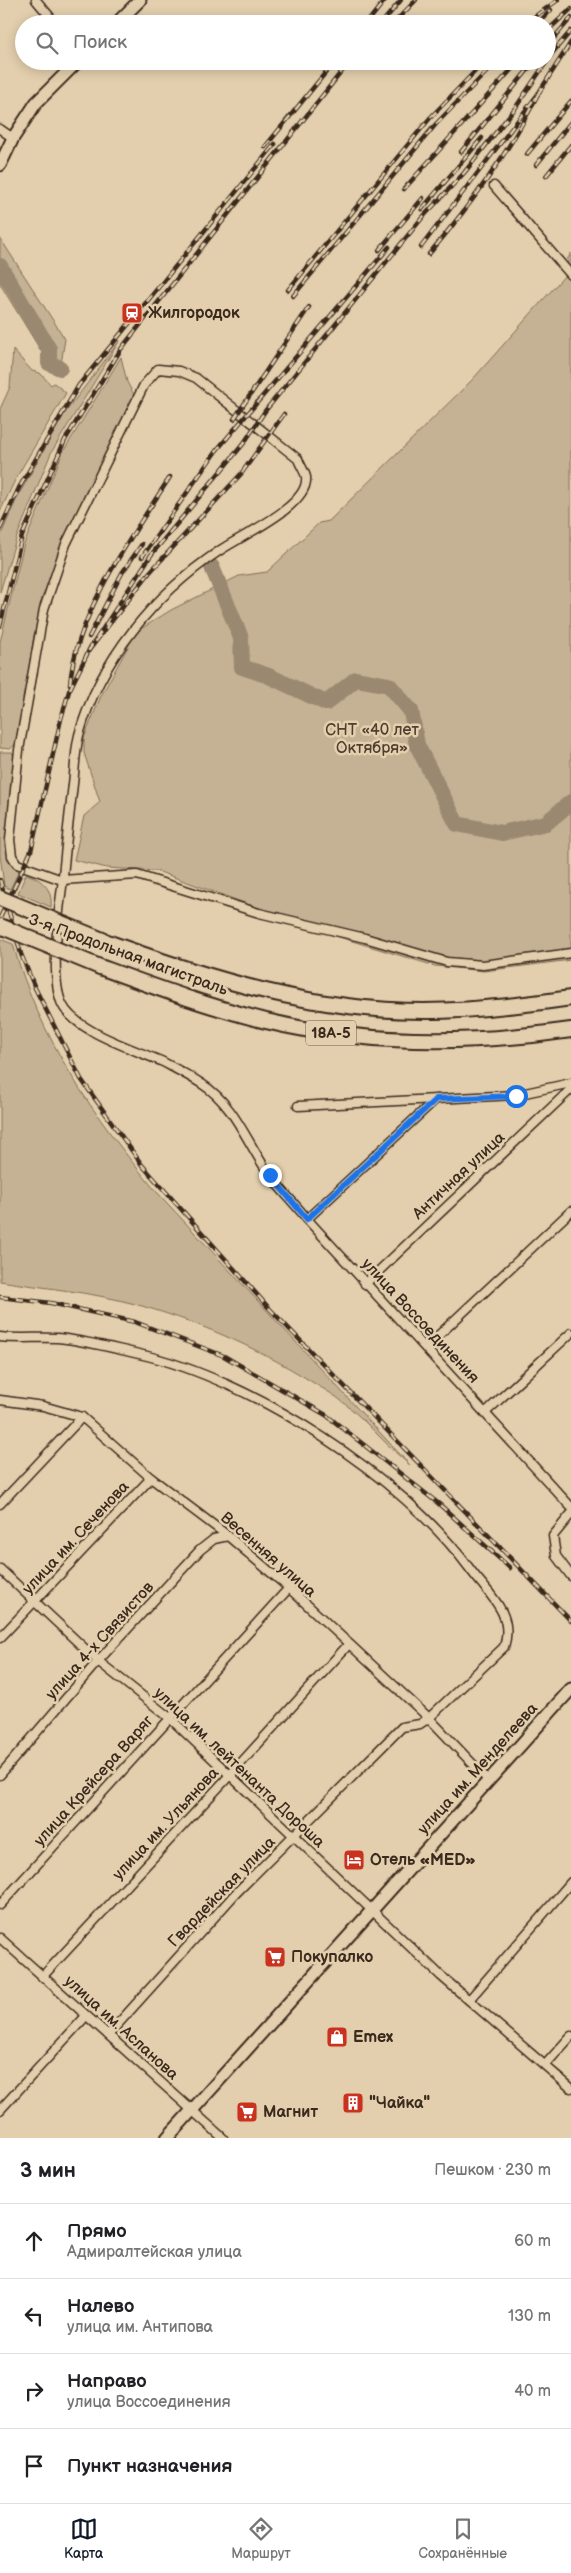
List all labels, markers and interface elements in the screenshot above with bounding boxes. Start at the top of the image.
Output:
search box [15,15,556,70]
icon: search [33,29,61,57]
text: Поиск [73,31,127,54]
station icon: Жилгородок [120,301,144,325]
place label: Жилгородок [148,304,240,323]
park label: СНТ «40 лет Октября» [325,721,419,758]
street label: 3-я Продольная магистраль [26,910,230,1000]
road number: 18А-5 [306,1020,356,1046]
route start [505,1085,528,1108]
street label: Античная улица [408,1128,510,1224]
route end [259,1164,282,1187]
street label: улица Воссоединения [357,1255,483,1387]
street label: улица им. Сеченова [19,1477,134,1598]
street label: Весенняя улица [216,1508,320,1602]
street label: улица 4-х Связистов [42,1578,158,1704]
street label: улица им. лейтенанта Дороша [150,1684,329,1852]
street label: улица им. Менделеева [414,1699,542,1839]
street label: улица Крейсера Варяг [30,1712,158,1850]
street label: улица им. Ульянова [109,1763,223,1884]
street label: Гвардейская улица [164,1832,280,1951]
hotel icon: Отель «MED» [342,1848,366,1872]
place label: Отель «MED» [370,1851,476,1870]
supermarket icon: Покупалко [263,1945,287,1969]
place label: Покупалко [291,1948,373,1967]
street label: улица им. Асланова [60,1972,182,2085]
shop icon: Emex [325,2025,349,2049]
place label: Emex [353,2028,393,2047]
building icon: "Чайка" [341,2091,365,2115]
place label: "Чайка" [369,2094,430,2113]
supermarket icon: Магнит [235,2100,259,2124]
place label: Магнит [263,2103,318,2122]
text: 3 мин [20,2158,76,2183]
text: Пешком · 230 m [434,2161,551,2180]
text: Прямо [67,2220,127,2243]
icon: ahead [20,2227,48,2255]
text: 60 m [514,2232,551,2251]
text: Адмиралтейская улица [67,2243,242,2262]
text: Налево [67,2295,134,2318]
icon: left [20,2302,48,2330]
text: 130 m [508,2307,551,2326]
text: улица им. Антипова [67,2318,213,2337]
text: Направо [67,2370,147,2393]
icon: right [20,2377,48,2405]
text: 40 m [514,2382,551,2401]
text: улица Воссоединения [67,2393,231,2412]
icon: arrive [20,2452,48,2480]
text: Пункт назначения [67,2455,232,2478]
tab: Карта [64,2515,103,2562]
tab: Маршрут [231,2515,291,2562]
tab: Сохранённые [419,2515,507,2562]

